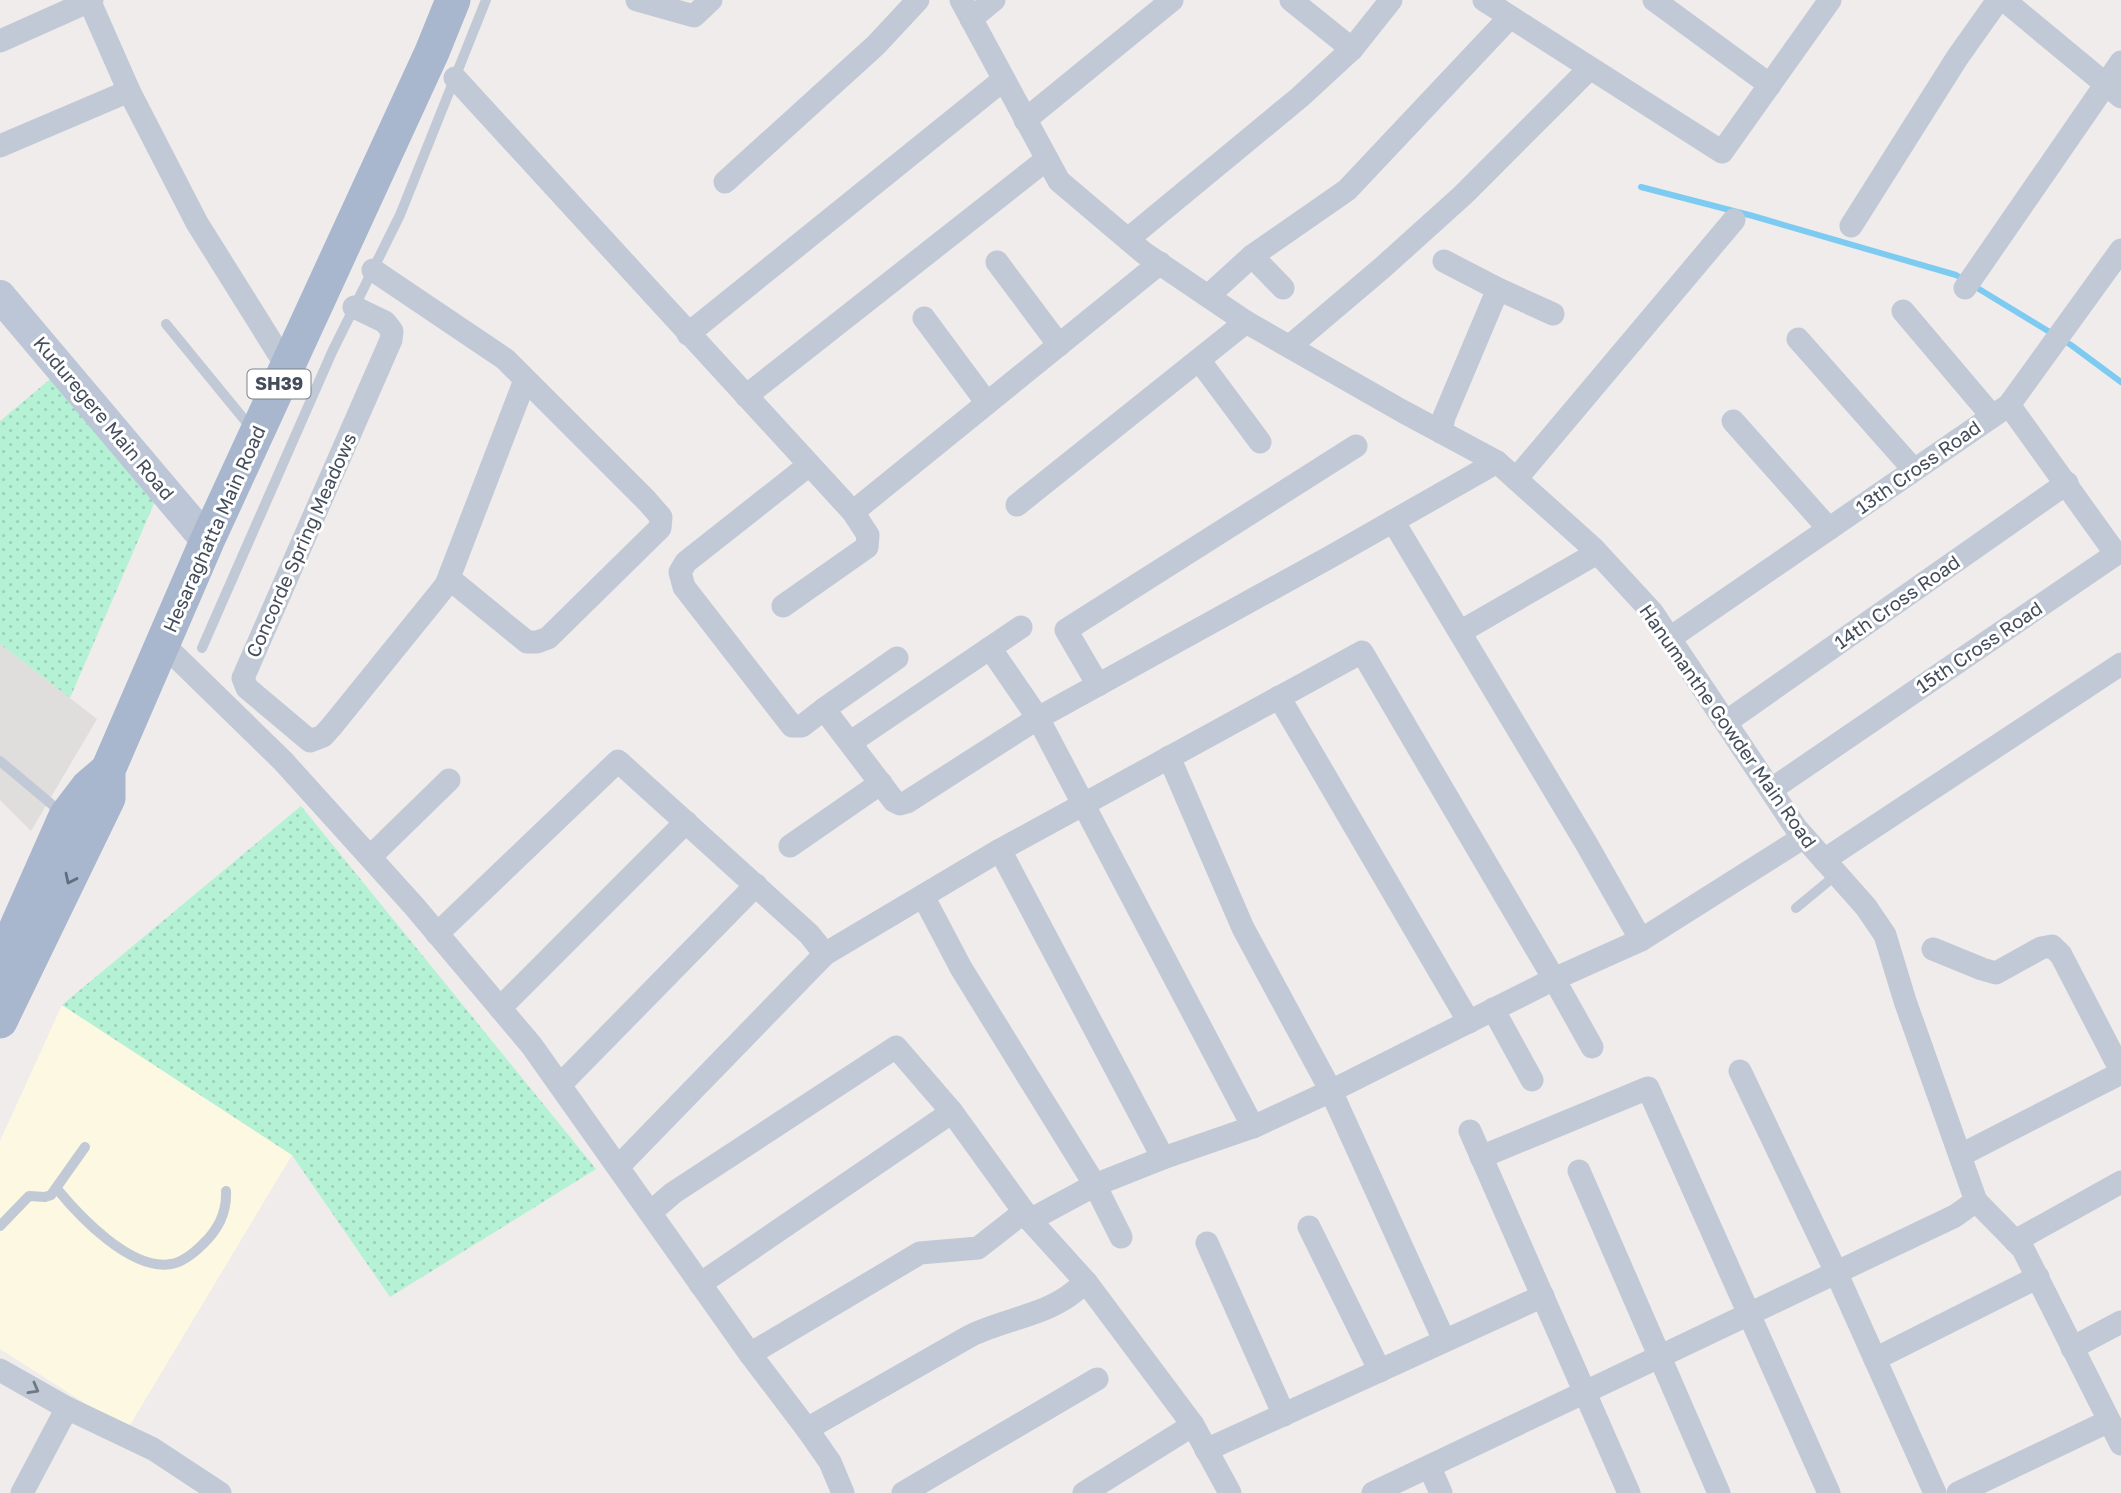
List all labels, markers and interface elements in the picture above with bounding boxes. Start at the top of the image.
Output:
street label: Kuduregere Main Road [29,331,180,504]
road number: SH39 [247,370,310,398]
street label: 13th Cross Road [1851,415,1985,518]
street label: Hesaraghatta Main Road [158,422,270,636]
street label: Concorde Spring Meadows [241,429,361,661]
street label: 14th Cross Road [1830,550,1964,653]
street label: 15th Cross Road [1911,596,2046,697]
street label: Hanumanthe Gowder Main Road [1635,599,1822,852]
one-way arrow [64,872,78,884]
one-way arrow [26,1381,39,1394]

